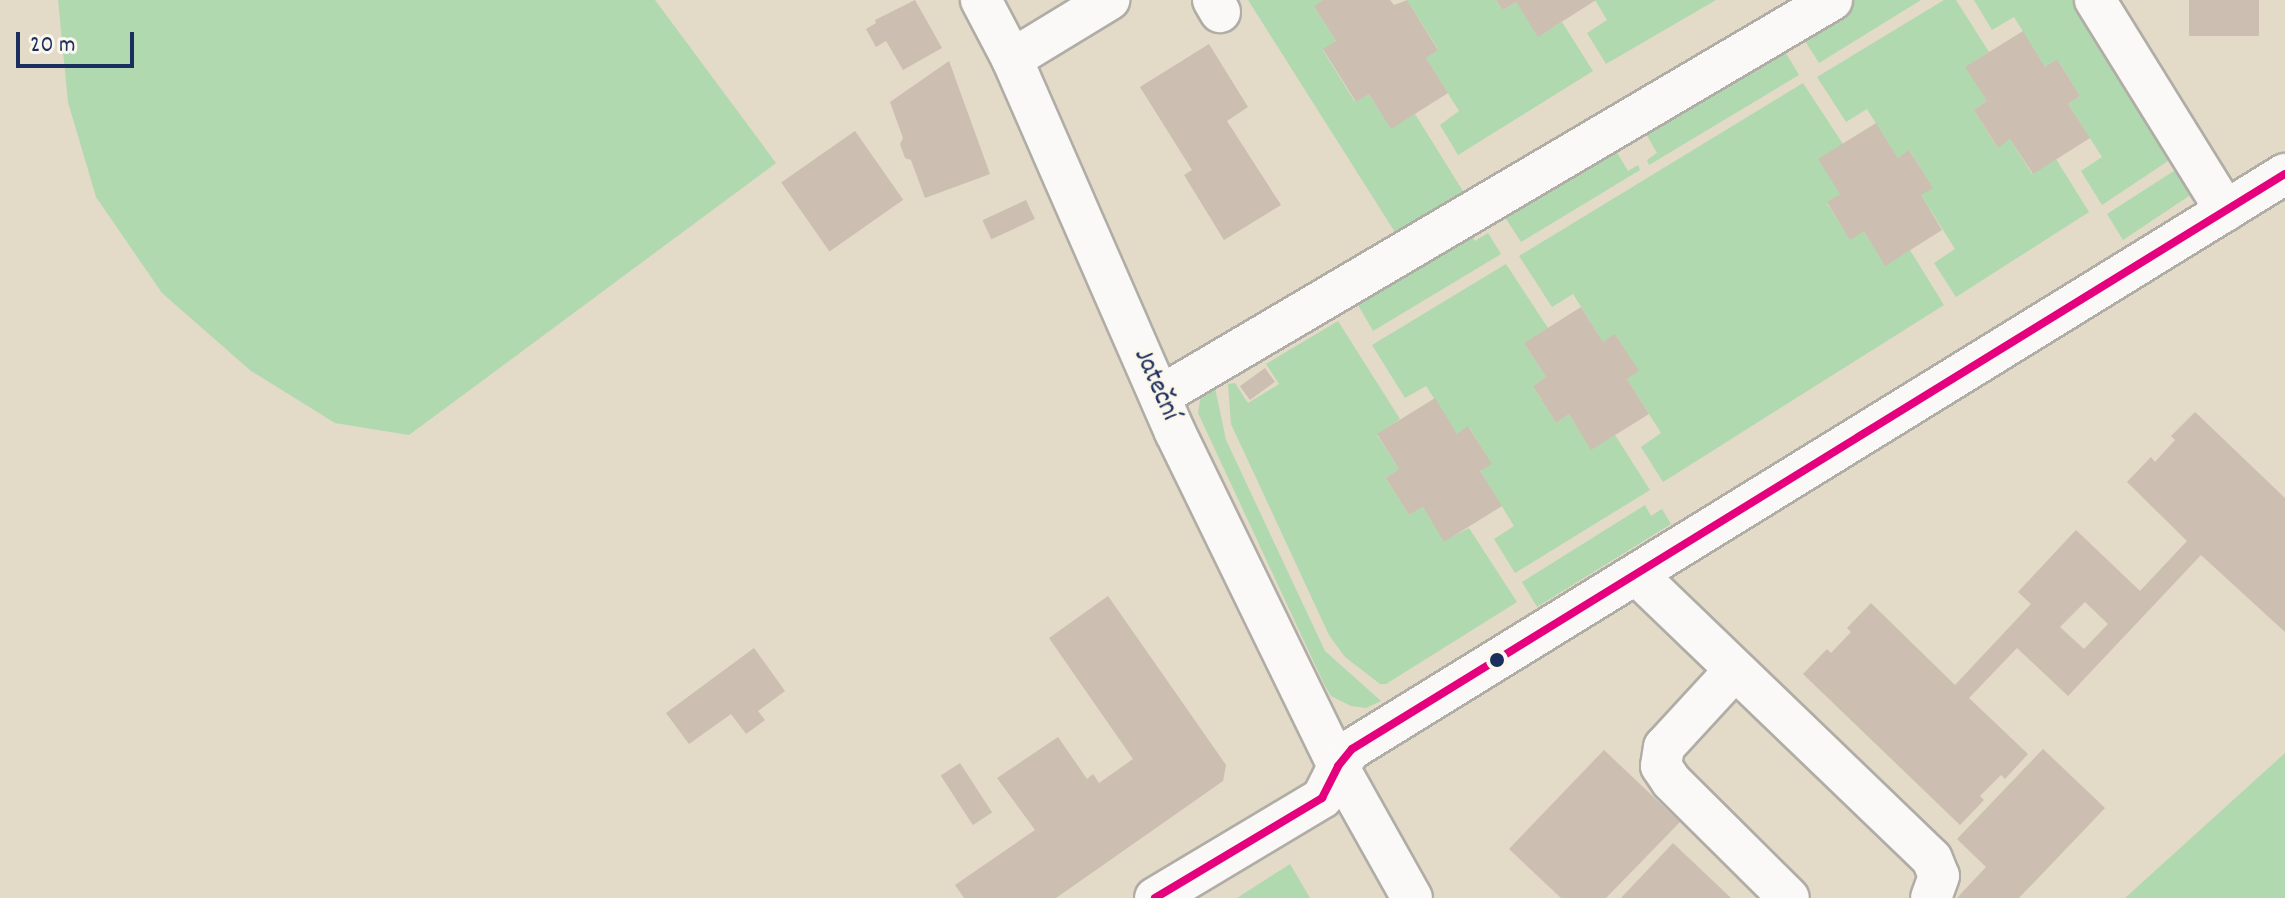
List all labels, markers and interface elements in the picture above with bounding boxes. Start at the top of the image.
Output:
scale bar [20,16,138,66]
text: 20 m [30,29,76,63]
street label: Jateční [1124,344,1186,426]
unlabelled marker [1489,652,1505,668]

